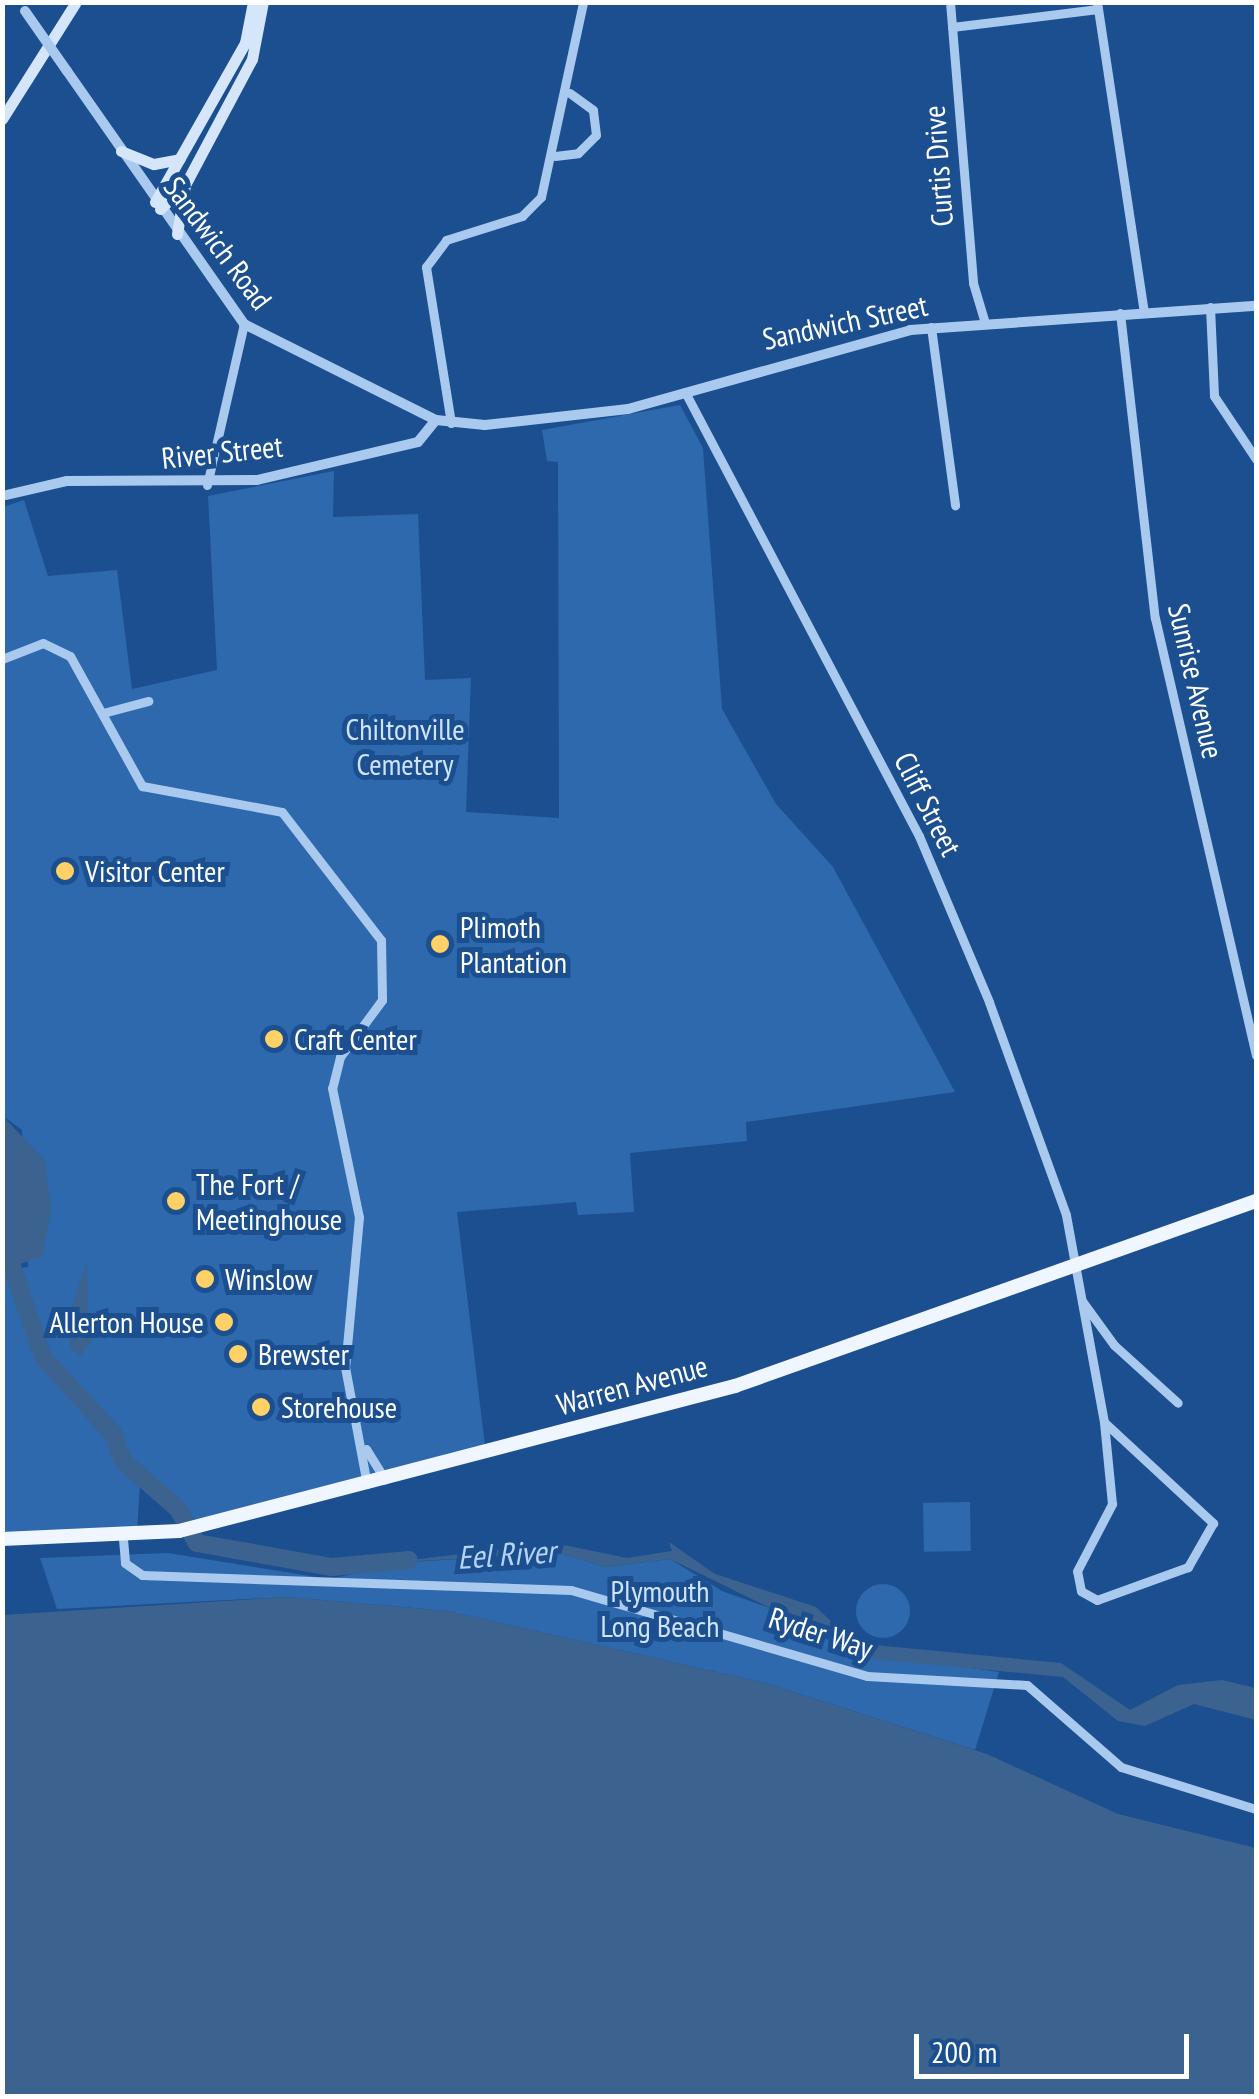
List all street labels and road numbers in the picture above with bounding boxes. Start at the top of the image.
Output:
street label: Curtis Drive [916,104,960,228]
street label: Sandwich Road [156,170,280,316]
street label: Sandwich Street [759,287,931,357]
street label: River Street [160,428,284,476]
street label: Sunrise Avenue [1161,600,1231,762]
street label: Cliff Street [887,746,969,862]
street label: Warren Avenue [552,1348,712,1422]
street label: Ryder Way [764,1599,878,1667]

